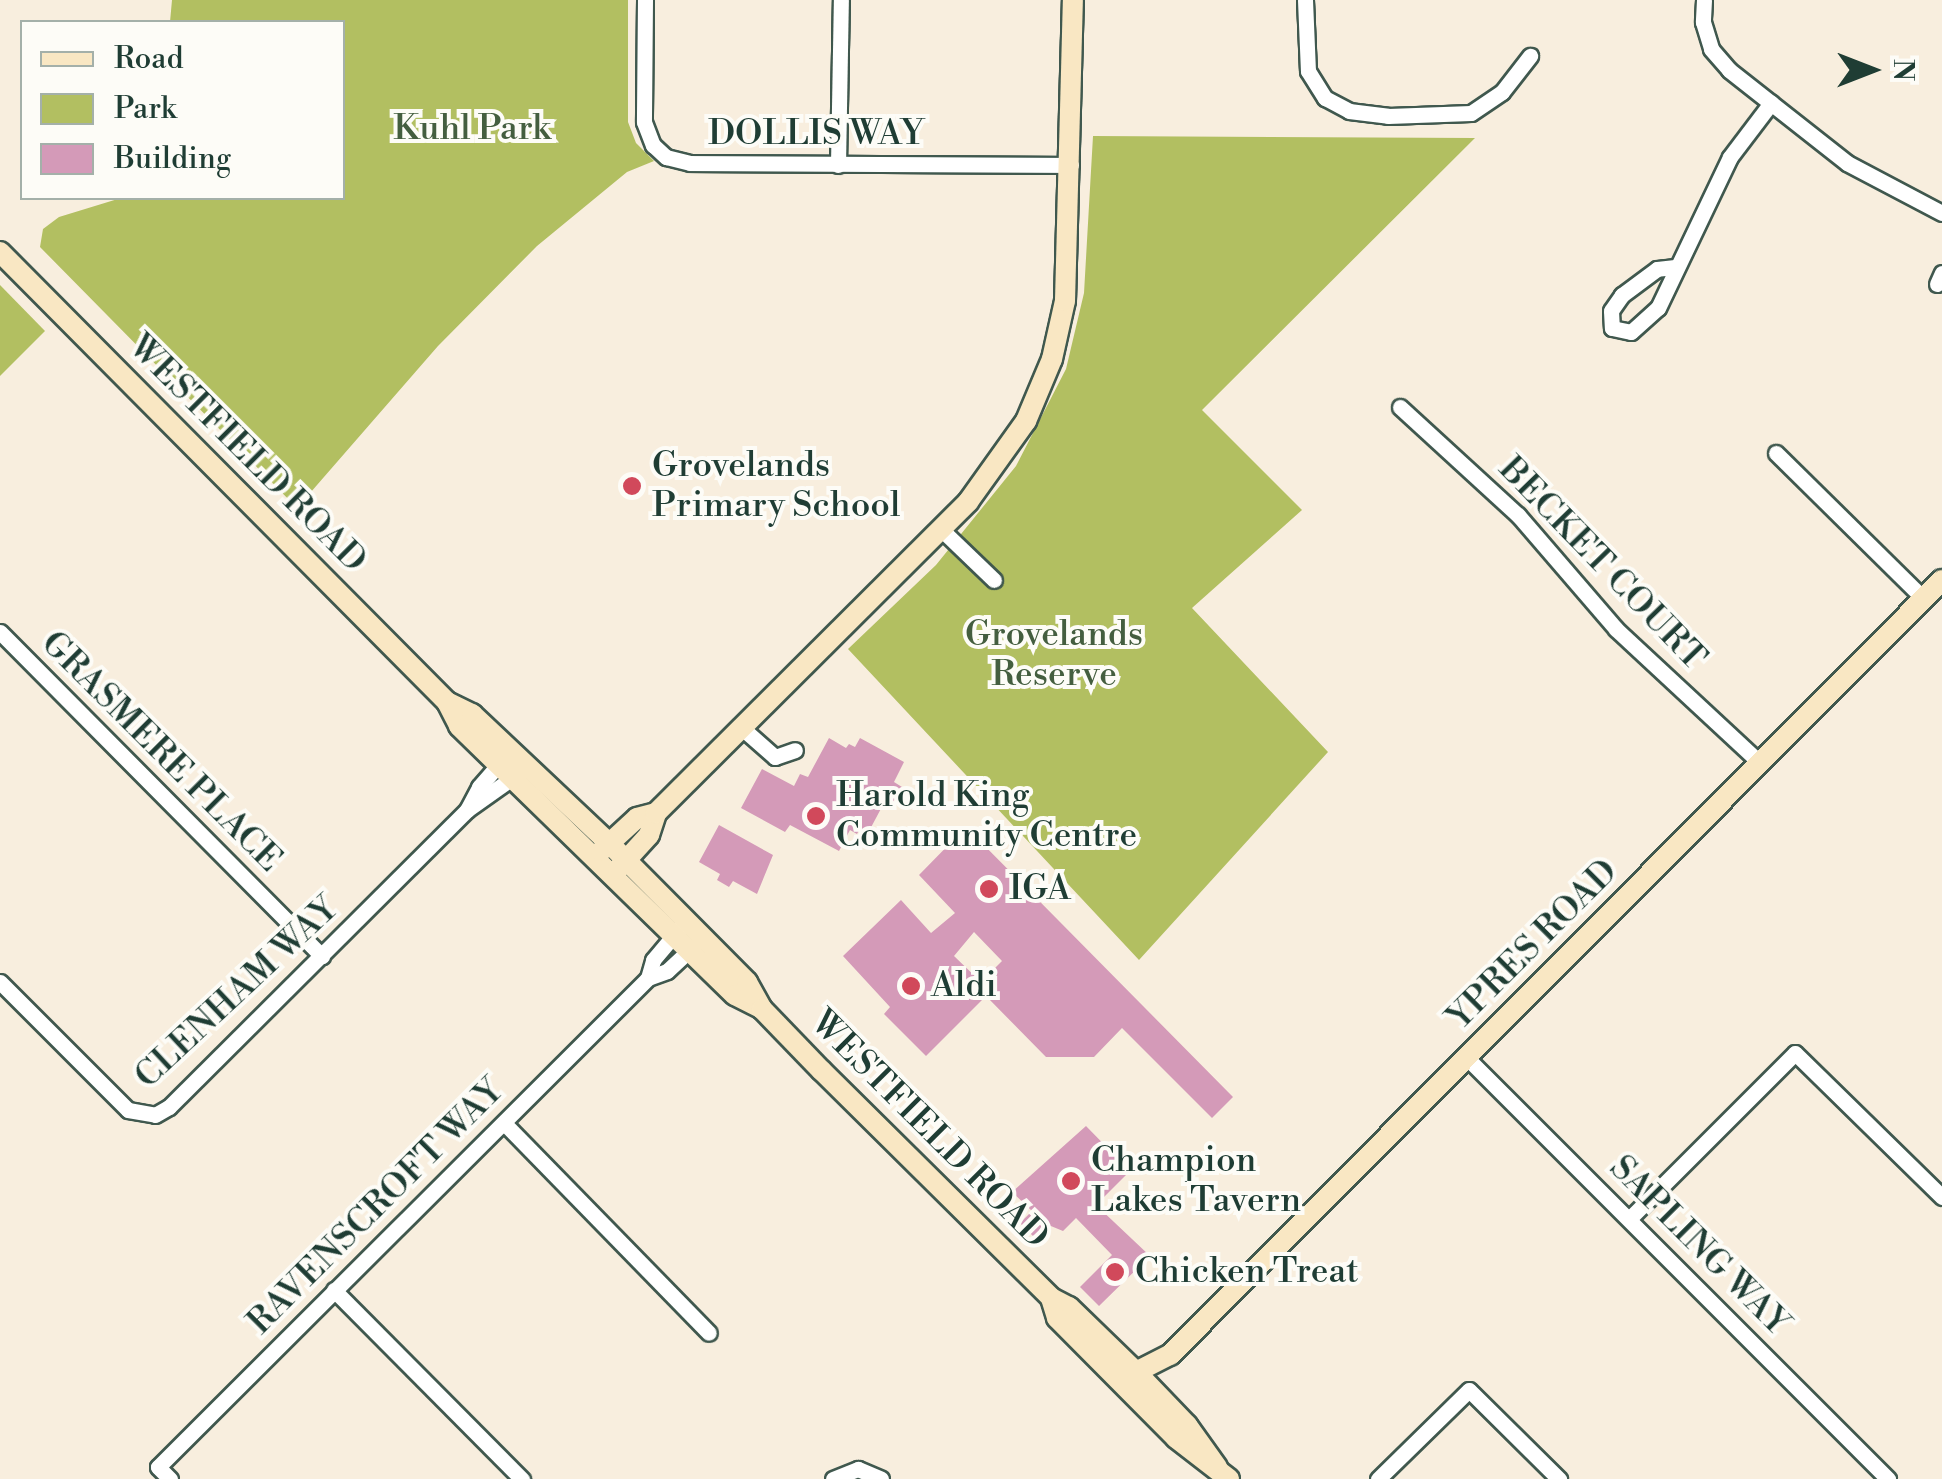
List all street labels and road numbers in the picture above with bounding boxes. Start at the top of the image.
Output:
street label: DOLLIS WAY [708,113,924,155]
street label: WESTFIELD ROAD [119,326,375,582]
street label: BECKET COURT [1490,449,1714,679]
street label: GRASMERE PLACE [32,623,290,881]
street label: YPRES ROAD [1439,851,1627,1039]
street label: CLENHAM WAY [127,888,347,1098]
street label: WESTFIELD ROAD [801,1002,1057,1258]
street label: RAVENSCROFT WAY [239,1070,513,1344]
street label: SAPLING WAY [1600,1147,1798,1345]

